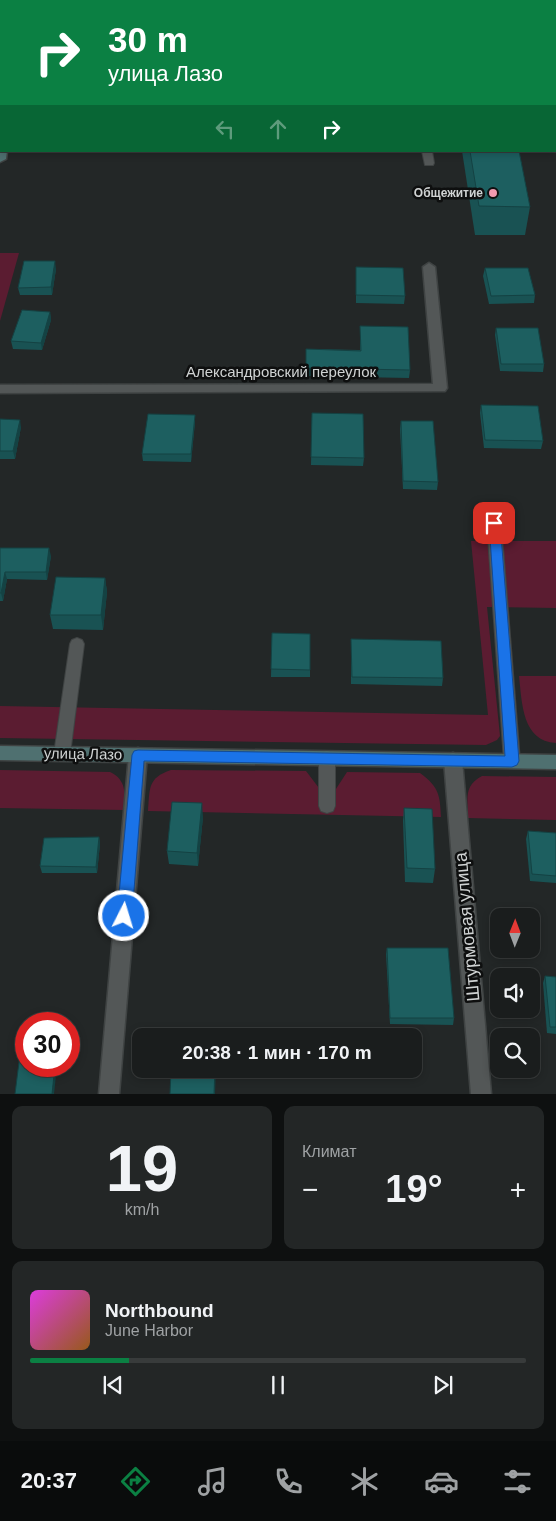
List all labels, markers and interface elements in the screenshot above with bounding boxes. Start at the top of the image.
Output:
icon: right [25,20,90,85]
text: 30 m [108,20,188,59]
text: улица Лазо [108,61,223,86]
icon: left [211,115,239,143]
icon: ahead [264,115,292,143]
icon: right [317,115,345,143]
place label: Общежитие [414,186,483,200]
marker: Общежитие [487,187,499,199]
street label: Александровский переулок [186,363,377,380]
pin [473,502,515,544]
icon: arrive [480,509,508,537]
street label: улица Лазо [44,744,122,763]
street label: Штурмовая улица [450,851,483,1002]
position arrow [97,889,149,941]
north arrow [490,908,540,958]
map controls [490,908,540,1078]
button: sound [490,968,540,1018]
speed limit sign: 30 [15,1012,80,1077]
button: search [490,1028,540,1078]
text: 20:38 · 1 мин · 170 m [182,1042,372,1063]
text: 19 [106,1132,178,1205]
text: Климат [302,1143,356,1160]
text: 19° [385,1168,443,1210]
text: − [302,1174,318,1205]
text: + [510,1174,526,1205]
text: km/h [125,1201,159,1218]
text: Northbound [105,1300,214,1321]
text: June Harbor [105,1322,193,1339]
icon: previous [99,1371,127,1399]
icon: pause [264,1371,292,1399]
icon: next [429,1371,457,1399]
icon: directions [118,1464,153,1499]
icon: music [195,1464,230,1499]
icon: phone [271,1464,306,1499]
icon: climate [347,1464,382,1499]
icon: car [424,1464,459,1499]
icon: filters [500,1464,535,1499]
text: 20:37 [21,1468,77,1493]

